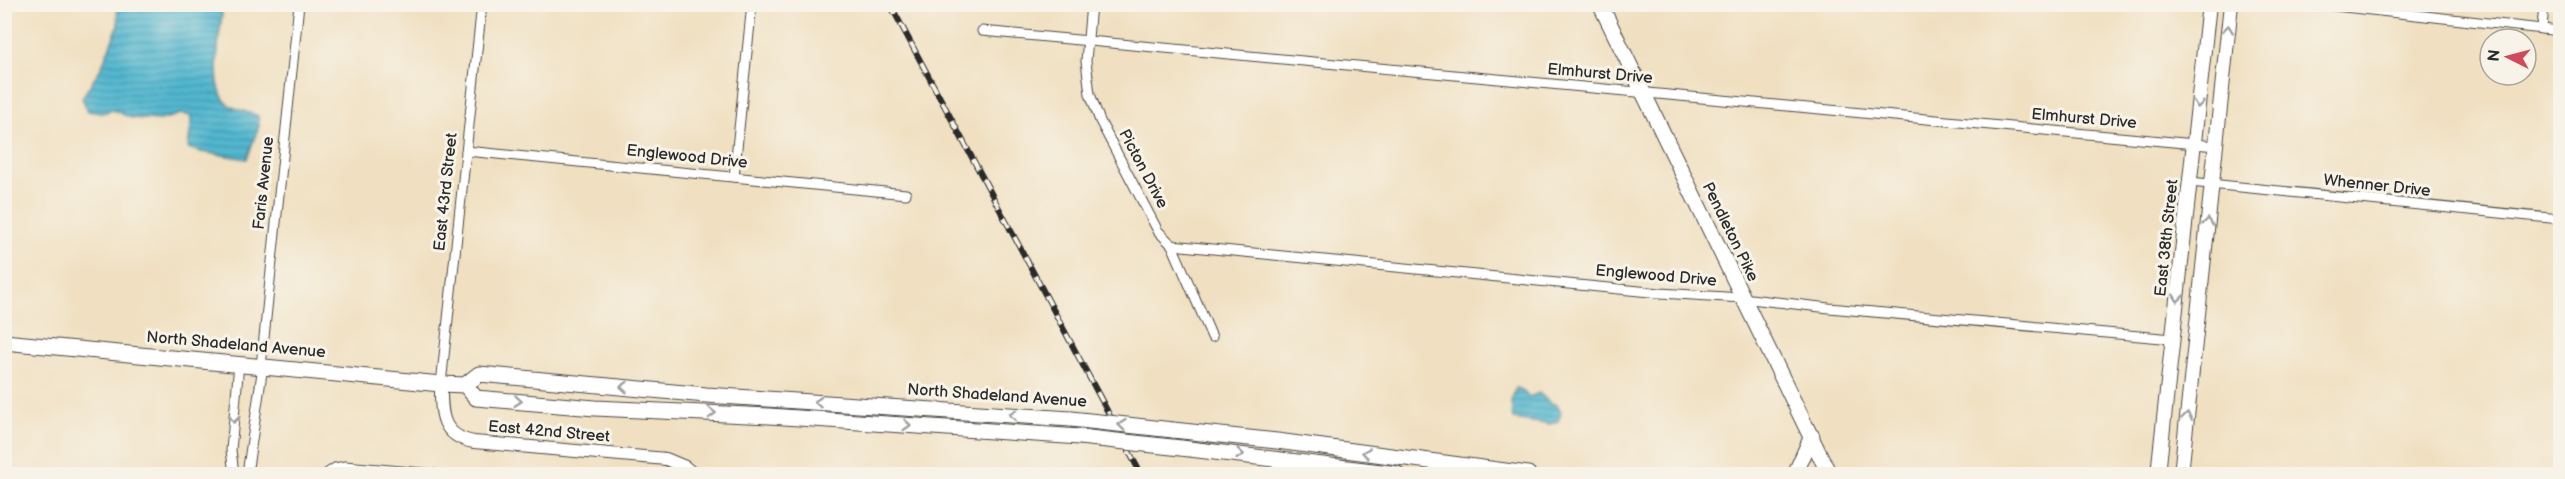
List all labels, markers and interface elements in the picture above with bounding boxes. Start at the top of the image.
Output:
one-way arrow [2221,24,2234,33]
north arrow [2478,27,2538,87]
text: N [2484,49,2505,63]
street label: Elmhurst Drive [1547,60,1654,88]
one-way arrow [2192,100,2205,109]
street label: Elmhurst Drive [2031,105,2138,133]
street label: Picton Drive [1114,126,1172,212]
street label: East 43rd Street [430,132,462,252]
street label: Faris Avenue [250,135,278,231]
street label: Englewood Drive [626,141,749,173]
street label: Whenner Drive [2323,171,2432,201]
street label: East 38th Street [2151,178,2183,297]
street label: Pendleton Pike [1698,179,1762,285]
one-way arrow [2201,218,2214,227]
street label: Englewood Drive [1595,261,1718,291]
one-way arrow [2172,294,2184,303]
street label: North Shadeland Avenue [146,328,327,362]
street label: North Shadeland Avenue [907,380,1088,412]
one-way arrow [620,381,629,394]
one-way arrow [513,394,522,407]
one-way arrow [814,396,823,409]
one-way arrow [708,407,717,420]
one-way arrow [1009,409,1018,422]
one-way arrow [2180,412,2193,421]
one-way arrow [228,415,241,424]
street label: East 42nd Street [487,417,611,447]
one-way arrow [902,418,911,431]
one-way arrow [1118,419,1127,432]
one-way arrow [1235,447,1244,460]
one-way arrow [1361,447,1371,459]

